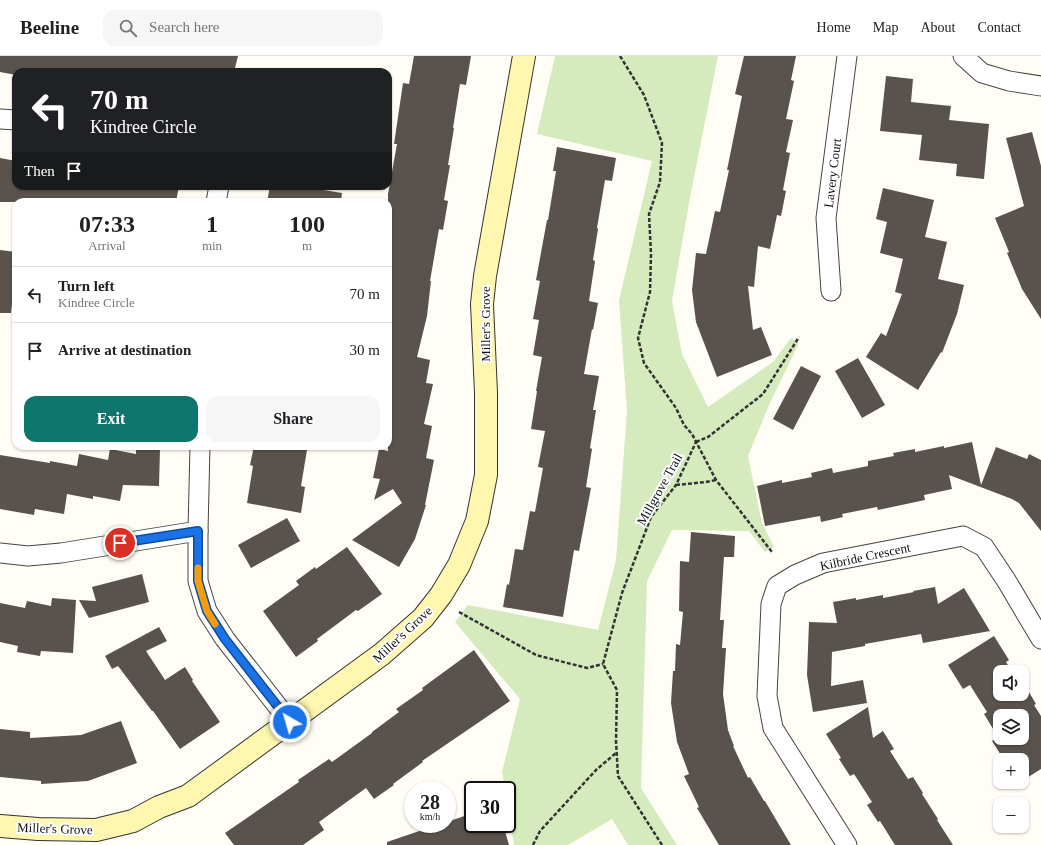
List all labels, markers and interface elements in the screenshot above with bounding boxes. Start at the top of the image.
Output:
search box [103,10,383,46]
text: Beeline [20,17,79,38]
icon: search [117,17,139,39]
text: Search here [149,19,219,35]
text: Home [817,20,851,35]
text: Map [873,20,898,35]
text: About [920,20,955,35]
text: Contact [977,20,1021,35]
icon: left [24,84,76,136]
text: 70 m [90,84,148,115]
text: Kindree Circle [90,117,196,137]
street label: Lavery Court [821,137,844,209]
icon: arrive [63,160,85,182]
text: Then [24,163,55,179]
text: 07:33 [79,211,135,237]
text: 1 [206,211,218,237]
text: 100 [289,211,325,237]
text: Arrival [88,238,126,253]
text: min [202,238,222,253]
text: m [302,238,312,253]
text: Turn left [58,278,115,294]
icon: left [24,284,46,306]
text: 70 m [350,286,380,302]
street label: Miller's Grove [478,286,493,362]
text: Kindree Circle [58,295,135,310]
icon: arrive [24,340,46,362]
text: Arrive at destination [58,342,191,358]
text: 30 m [350,342,380,358]
button: Exit [24,396,198,442]
button: Share [206,396,380,442]
street label: Millgrove Trail [634,450,686,528]
pin [103,526,137,560]
icon: arrive [109,532,131,554]
street label: Kilbride Crescent [819,540,912,573]
street label: Miller's Grove [370,603,435,666]
map controls [993,665,1029,833]
button: sound [993,665,1029,701]
position arrow [269,701,311,743]
button: layers [993,709,1029,745]
button: + [993,753,1029,789]
speed limit sign: 30 [464,781,516,833]
text: 28 [420,791,440,813]
button: − [993,797,1029,833]
text: km/h [420,811,440,822]
street label: Miller's Grove [17,820,93,837]

